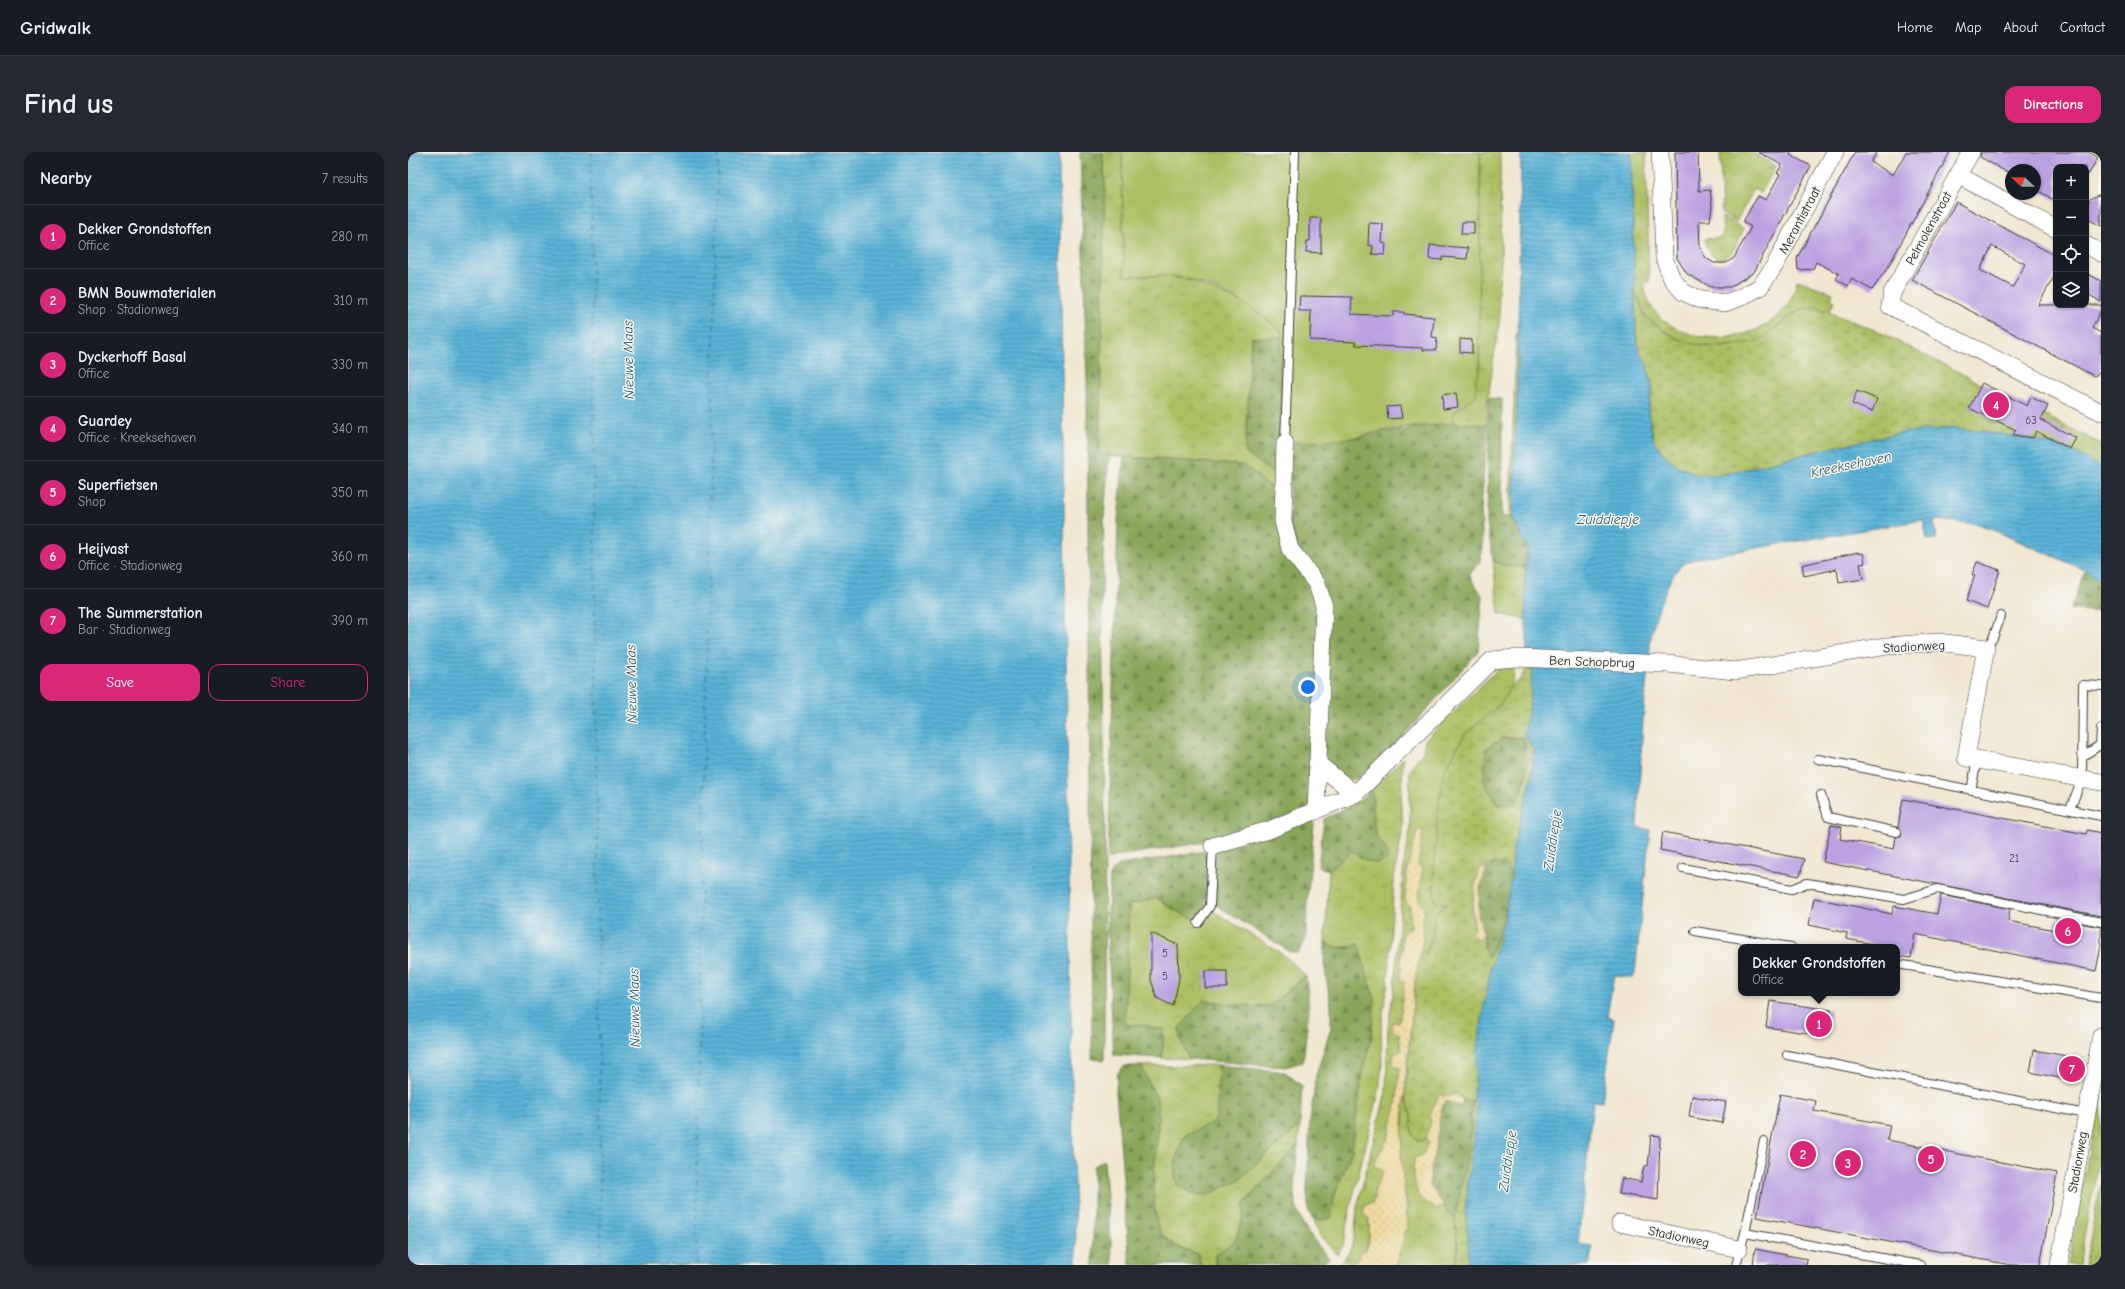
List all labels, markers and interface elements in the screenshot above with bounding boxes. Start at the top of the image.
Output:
text: Gridwalk [20,17,91,39]
text: Home [1897,19,1933,36]
text: Map [1955,19,1981,36]
text: About [2003,19,2038,36]
text: Contact [2060,19,2105,36]
button: Directions [2005,86,2101,123]
text: Find us [24,88,113,120]
north arrow [2005,164,2041,200]
map controls [2053,164,2089,308]
button: + [2053,164,2089,200]
text: Nearby [40,169,91,188]
text: 7 results [322,171,368,186]
street label: Merantistraat [1775,183,1824,256]
street label: Pelmolenstraat [1902,188,1955,267]
button: − [2053,200,2089,236]
text: Dekker Grondstoffen [78,220,211,238]
text: 1 [50,229,56,244]
text: 280 m [331,229,368,244]
button: locate [2053,236,2089,272]
text: Office [78,238,109,253]
button: layers [2053,272,2089,308]
text: BMN Bouwmaterialen [78,284,216,302]
text: 2 [50,293,56,308]
text: 310 m [333,293,368,308]
text: Shop · Stadionweg [78,302,179,317]
water label: Nieuwe Maas [619,320,638,400]
text: Dyckerhoff Basal [78,348,186,366]
text: 3 [50,357,56,372]
text: 330 m [332,357,368,372]
text: Office [78,366,109,381]
pin: 4 [1983,390,2009,420]
text: Guardey [78,412,132,430]
house number: 63 [2025,414,2037,427]
text: 4 [50,421,56,436]
text: 340 m [332,421,368,436]
text: Office · Kreeksehaven [78,430,196,445]
water label: Kreeksehaven [1809,448,1893,481]
text: Superfietsen [78,476,158,494]
text: 5 [50,485,56,500]
text: 350 m [331,485,368,500]
text: Shop [78,494,106,509]
water label: Zuiddiepje [1576,511,1639,528]
text: Heijvast [78,540,129,558]
text: 6 [50,549,56,564]
text: 360 m [331,549,368,564]
text: Office · Stadionweg [78,558,182,573]
text: The Summerstation [78,604,203,622]
text: 7 [50,613,56,628]
text: 390 m [332,613,368,628]
text: Bar · Stadionweg [78,622,171,637]
street label: Stadionweg [1883,637,1945,656]
water label: Nieuwe Maas [622,644,641,724]
street label: Ben Schopbrug [1549,653,1635,670]
button: Save [40,664,200,701]
button: Share [208,664,368,701]
your location [1298,677,1318,697]
water label: Zuiddiepje [1540,808,1565,873]
house number: 21 [2009,852,2019,865]
pin: 6 [2055,916,2081,946]
popup [1738,944,1900,996]
house number: 5 [1162,947,1168,960]
text: Dekker Grondstoffen [1752,954,1886,972]
water label: Nieuwe Maas [625,968,644,1048]
house number: 5 [1162,970,1168,983]
text: Office [1752,972,1784,987]
pin: 1 [1806,1009,1832,1039]
pin: 7 [2059,1054,2085,1084]
water label: Zuiddiepje [1495,1129,1520,1194]
street label: Stadionweg [2065,1130,2090,1194]
pin: 2 [1790,1139,1816,1169]
pin: 5 [1918,1144,1944,1174]
pin: 3 [1835,1148,1861,1178]
street label: Stadionweg [1647,1223,1711,1250]

